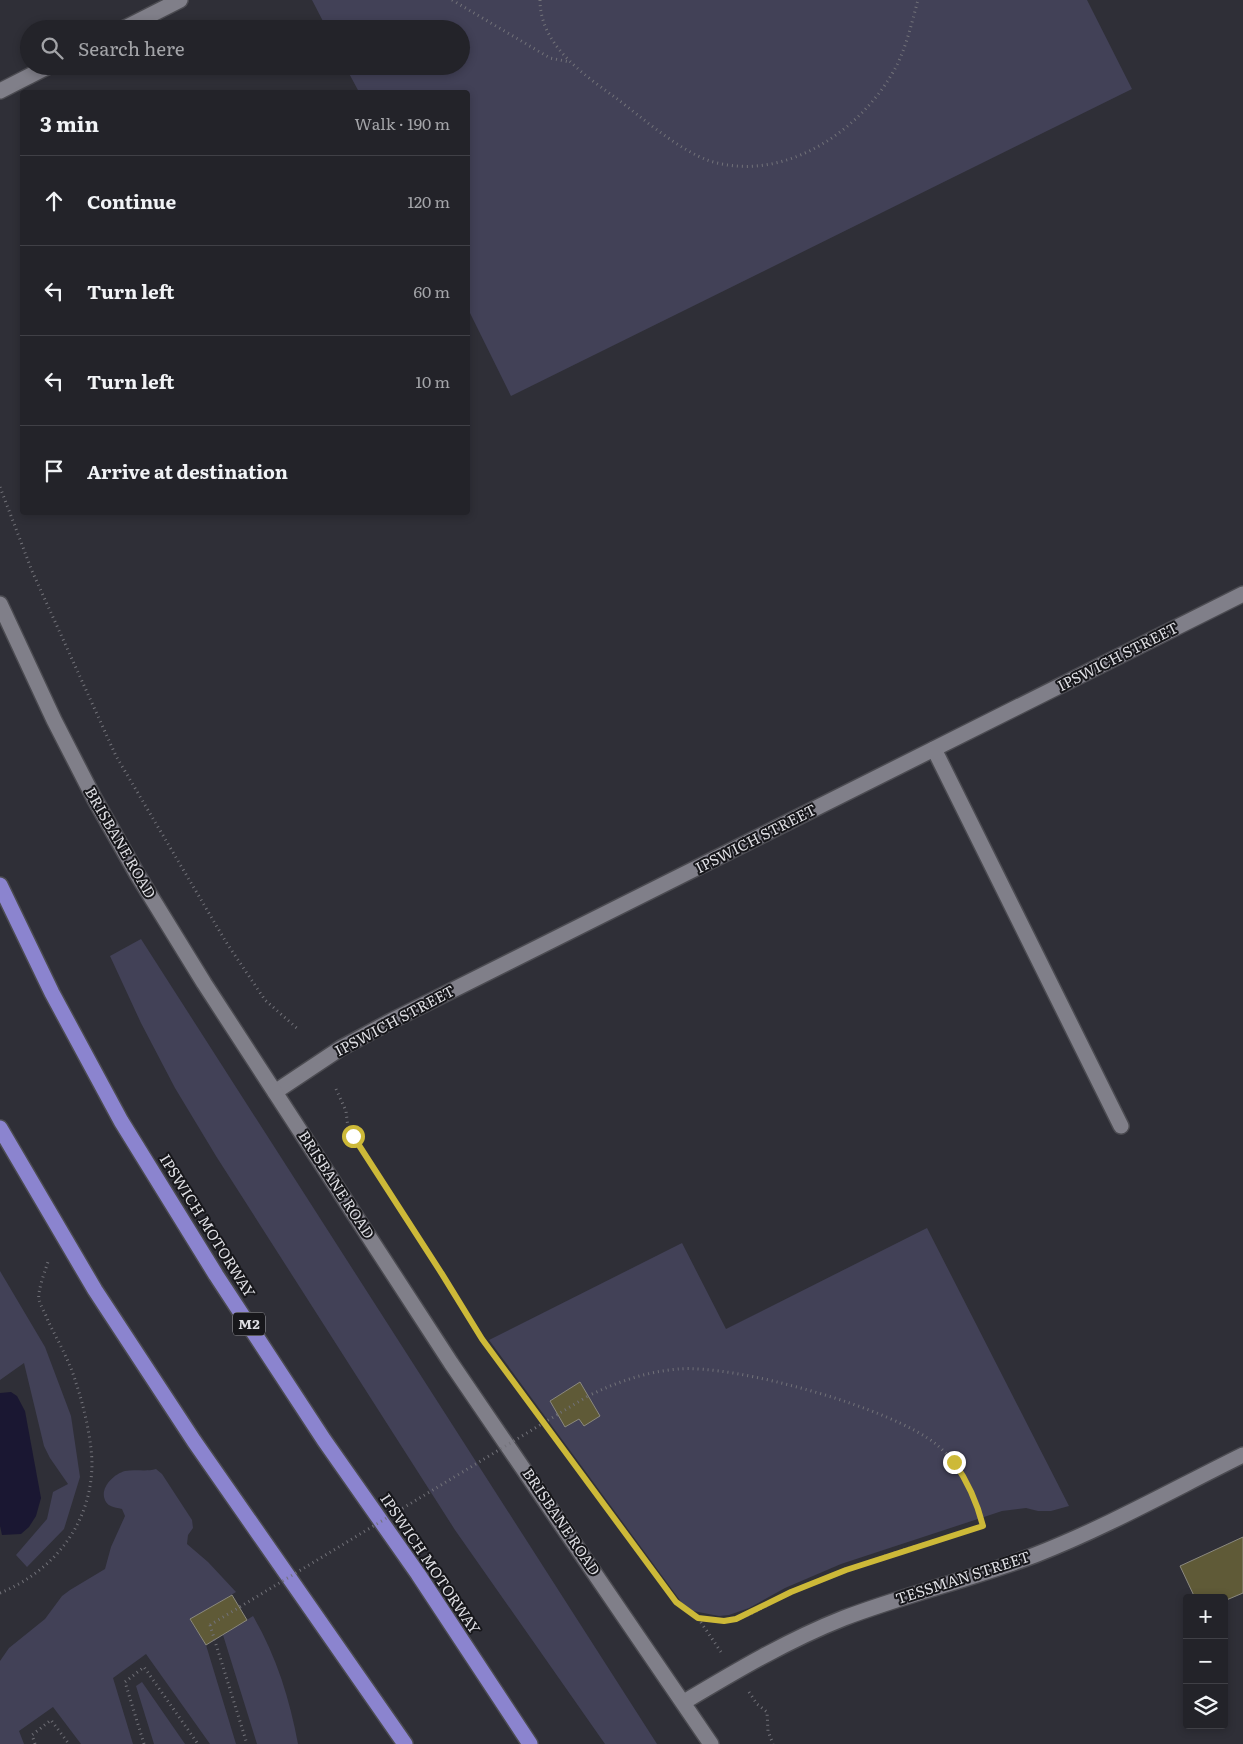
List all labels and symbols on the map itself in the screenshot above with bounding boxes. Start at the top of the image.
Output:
street label: IPSWICH STREET [1053,615,1182,696]
street label: BRISBANE ROAD [80,782,163,902]
street label: IPSWICH STREET [691,797,820,878]
street label: IPSWICH STREET [330,978,458,1061]
street label: BRISBANE ROAD [294,1125,381,1243]
route start [342,1125,365,1148]
street label: IPSWICH MOTORWAY [155,1149,262,1302]
road number: M2 [233,1312,265,1336]
route end [943,1451,966,1474]
street label: BRISBANE ROAD [518,1463,607,1579]
street label: IPSWICH MOTORWAY [375,1488,487,1638]
street label: TESSMAN STREET [892,1544,1033,1609]

